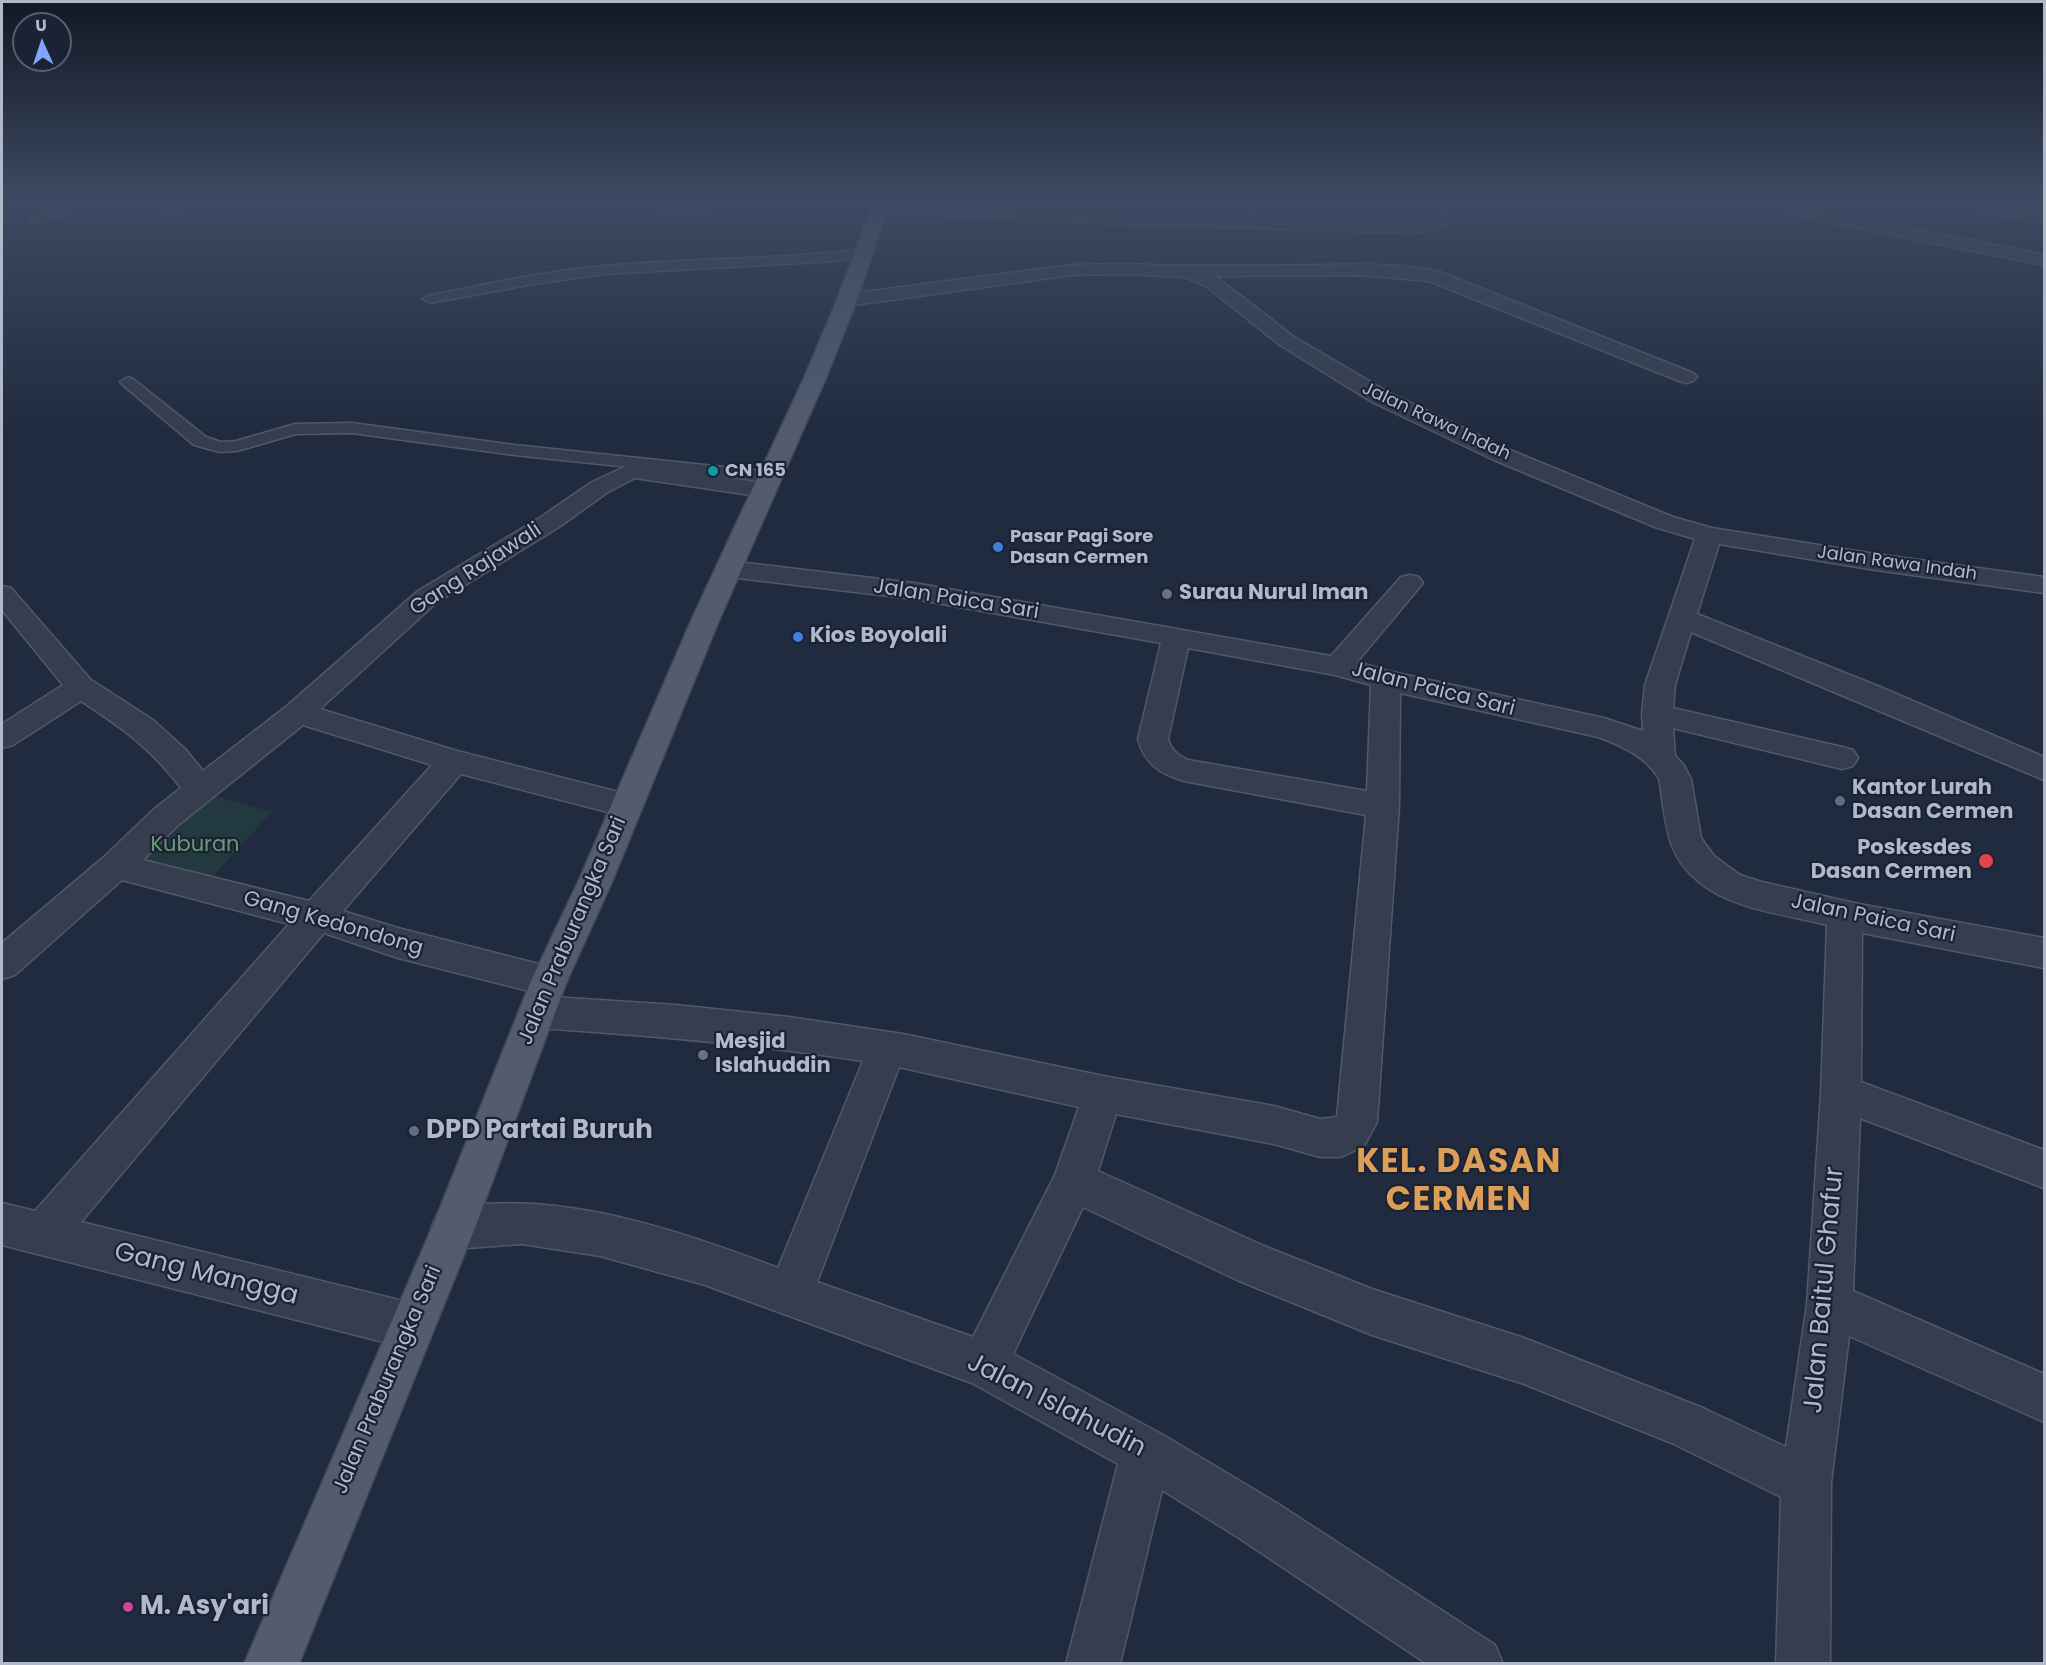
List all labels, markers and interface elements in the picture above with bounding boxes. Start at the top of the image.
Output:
north arrow [12,12,72,72]
text: U [35,14,47,37]
street label: Jalan Rawa Indah [1358,378,1514,466]
place label: CN 165 [725,460,786,482]
marker: CN 165 [706,464,720,478]
street label: Gang Rajawali [405,518,547,622]
place label: Pasar Pagi Sore Dasan Cermen [1010,526,1153,568]
marker: Pasar Pagi Sore Dasan Cermen [991,540,1005,554]
street label: Jalan Rawa Indah [1816,542,1978,586]
street label: Jalan Paica Sari [871,574,1041,626]
place label: Surau Nurul Iman [1179,581,1369,607]
marker: Surau Nurul Iman [1160,587,1174,601]
place label: Kios Boyolali [810,624,947,650]
marker: Kios Boyolali [791,630,805,644]
street label: Jalan Paica Sari [1349,658,1517,722]
place label: Kantor Lurah Dasan Cermen [1852,776,2013,826]
marker: Kantor Lurah Dasan Cermen [1833,794,1847,808]
street label: Jalan Praburangka Sari [513,813,633,1049]
park label: Kuburan [150,833,240,859]
place label: Poskesdes Dasan Cermen [1811,836,1972,886]
marker: Poskesdes Dasan Cermen [1977,852,1995,870]
street label: Gang Kedondong [240,886,426,962]
street label: Jalan Paica Sari [1789,889,1957,949]
place label: Mesjid Islahuddin [715,1030,831,1080]
marker: Mesjid Islahuddin [696,1048,710,1062]
place label: DPD Partai Buruh [426,1115,653,1147]
marker: DPD Partai Buruh [407,1124,421,1138]
district label: KEL. DASAN CERMEN [1356,1144,1562,1222]
street label: Jalan Baitul Ghafur [1799,1165,1851,1415]
street label: Gang Mangga [111,1237,301,1313]
street label: Jalan Praburangka Sari [328,1262,448,1498]
street label: Jalan Islahudin [961,1347,1151,1465]
place label: M. Asy'ari [140,1591,269,1623]
marker: M. Asy'ari [121,1600,135,1614]

